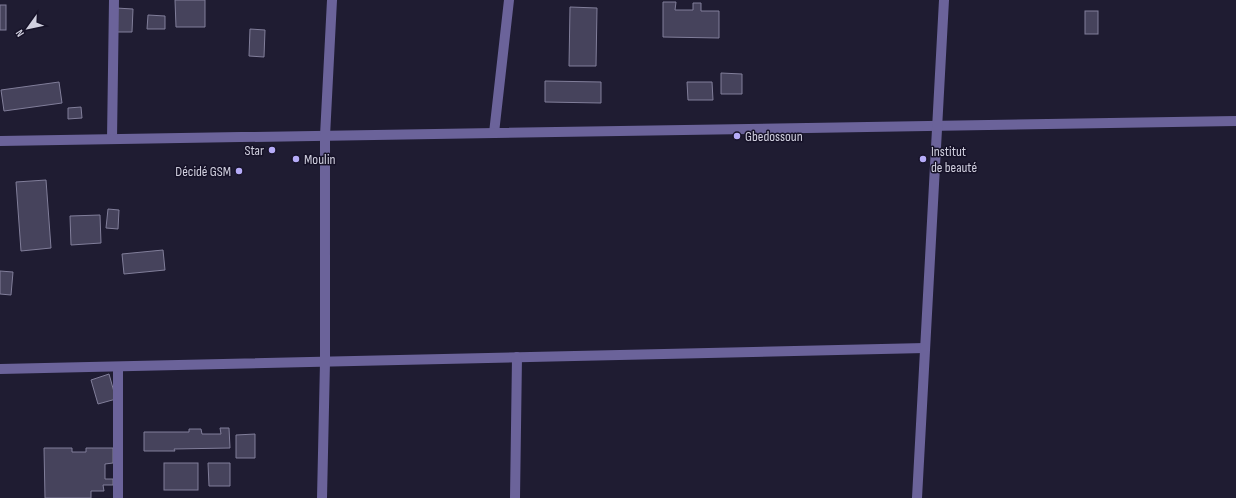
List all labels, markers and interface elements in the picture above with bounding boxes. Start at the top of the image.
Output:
north arrow [8,8,48,48]
text: N [13,27,27,39]
place label: Gbedossoun [745,128,803,145]
marker: Gbedossoun [732,131,742,141]
place label: Star [244,142,264,159]
place label: Institut de beauté [931,143,977,176]
marker: Star [267,145,277,155]
place label: Moulin [304,151,335,168]
marker: Moulin [291,154,301,164]
marker: Institut de beauté [918,154,928,164]
place label: Décidé GSM [175,163,231,180]
marker: Décidé GSM [234,166,244,176]

